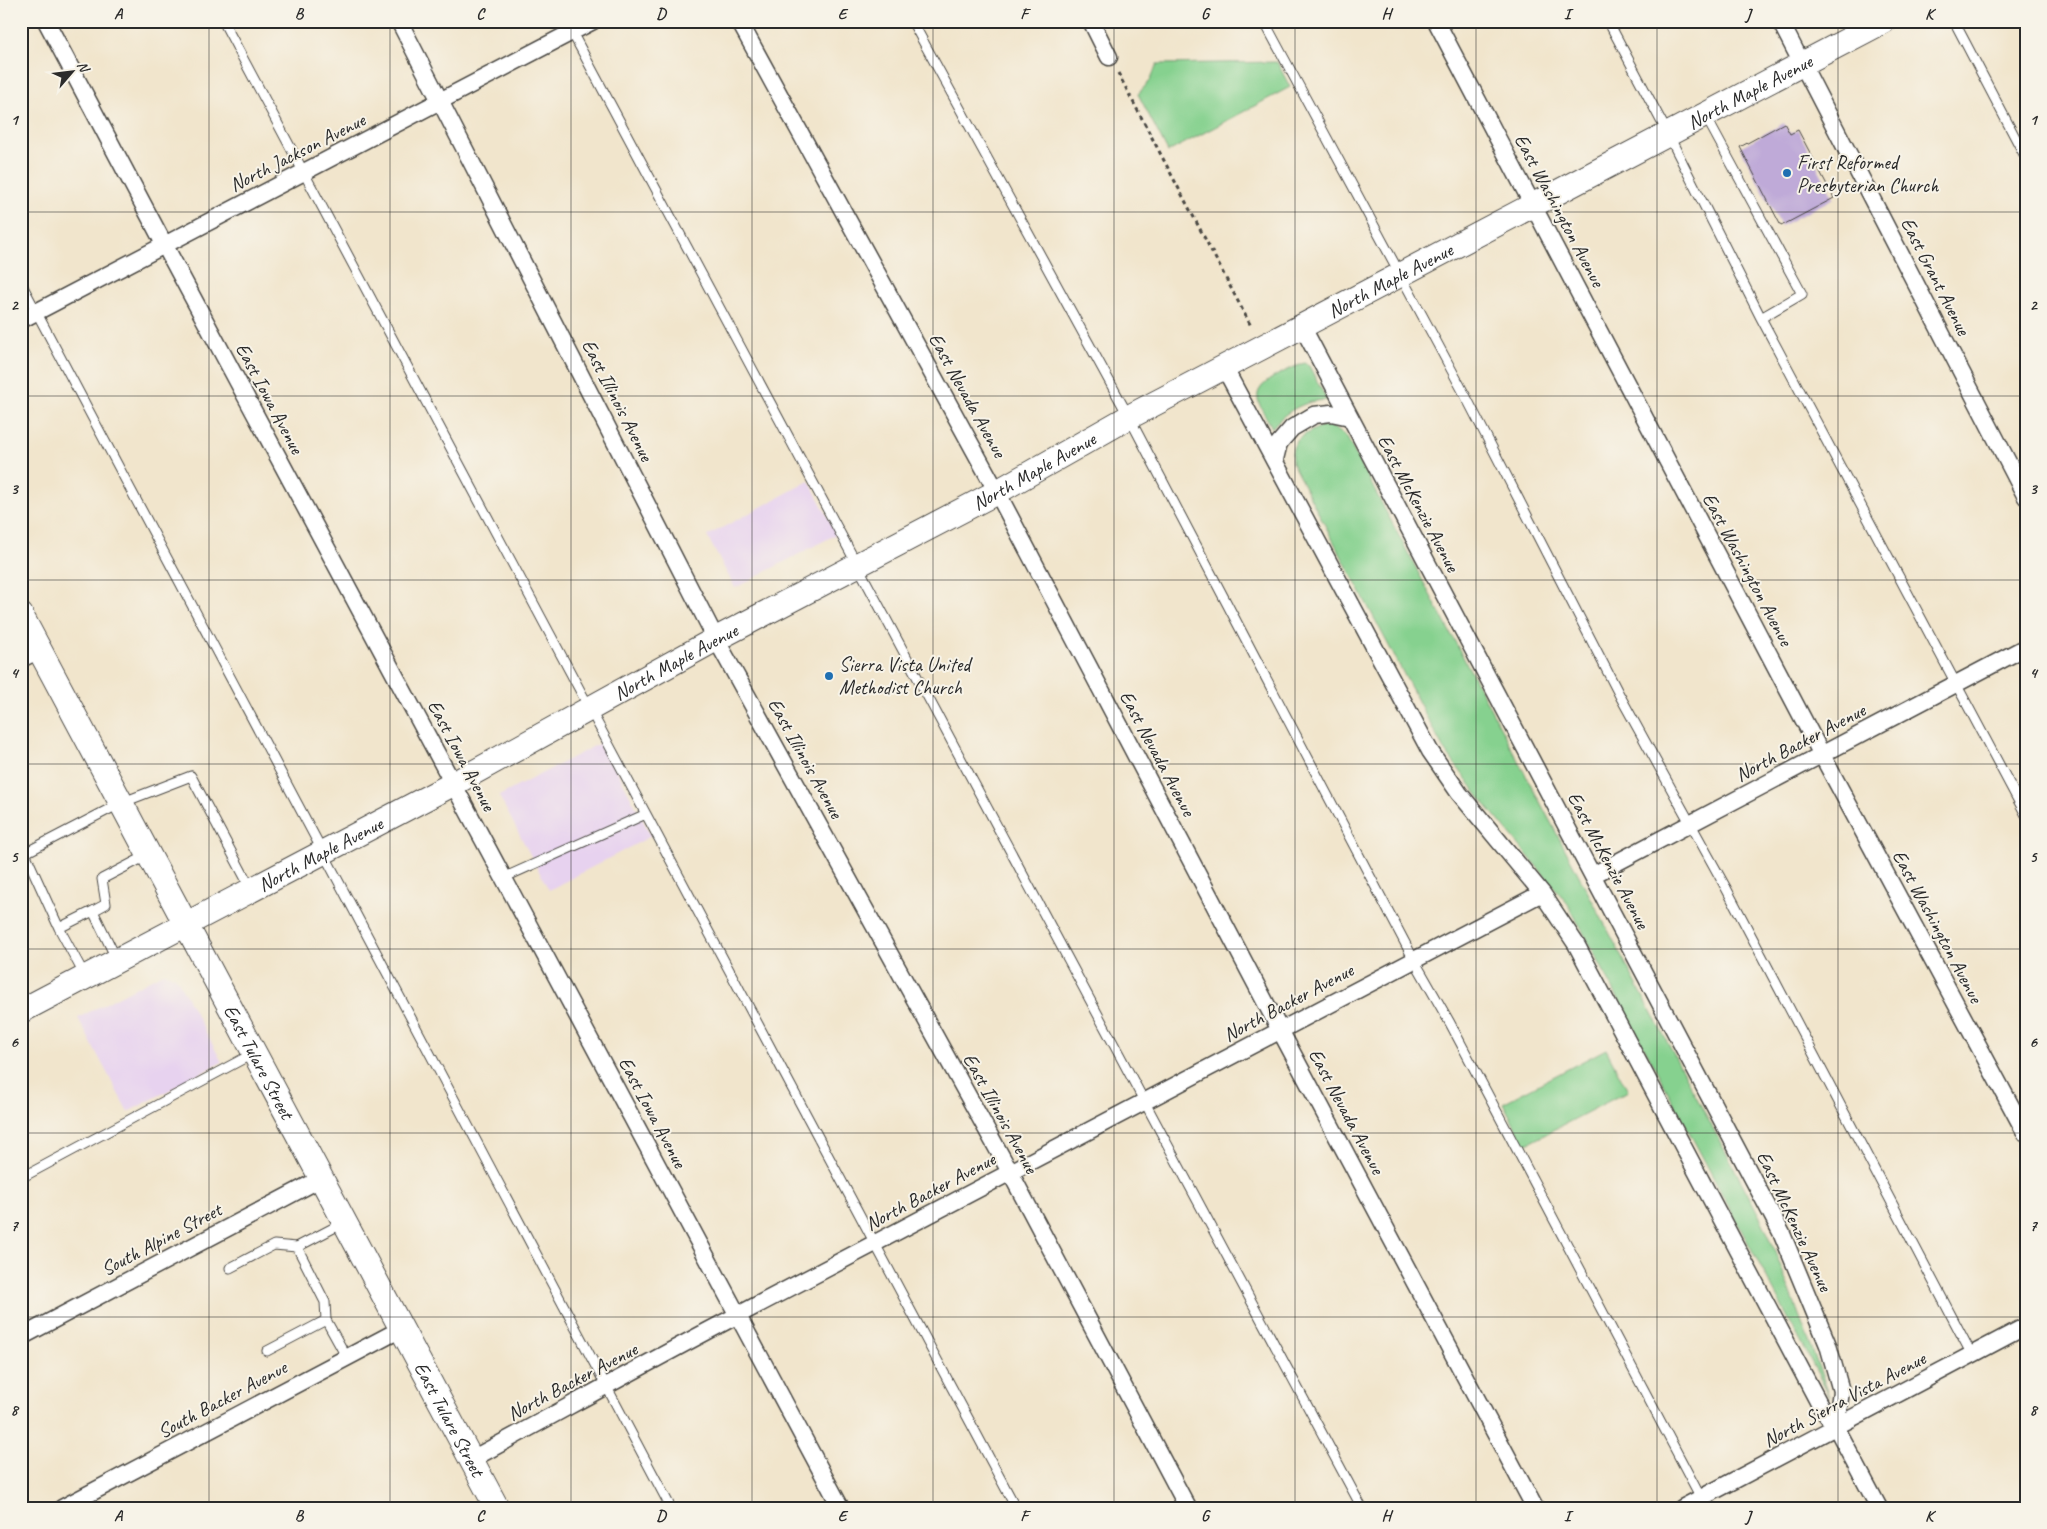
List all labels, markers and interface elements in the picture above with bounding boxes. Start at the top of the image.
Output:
text: A [114,4,124,24]
text: B [295,4,305,24]
text: C [476,4,486,24]
text: D [656,4,667,24]
text: E [838,4,849,24]
text: F [1020,4,1031,24]
text: G [1201,4,1211,24]
text: H [1381,4,1393,24]
text: I [1564,4,1574,24]
text: J [1744,4,1753,24]
text: K [1925,4,1937,24]
north arrow [48,48,98,98]
street label: North Maple Avenue [1683,48,1818,135]
text: N [73,58,94,76]
street label: North Jackson Avenue [225,107,371,197]
text: 1 [10,110,19,130]
text: 1 [2029,110,2038,130]
street label: East Washington Avenue [1509,130,1611,292]
place label: First Reformed Presbyterian Church [1797,150,1939,198]
marker: First Reformed Presbyterian Church [1781,167,1793,179]
street label: East Grant Avenue [1895,213,1977,341]
street label: North Maple Avenue [1323,237,1458,324]
text: 2 [10,295,19,315]
text: 2 [2029,295,2038,315]
street label: East Nevada Avenue [923,329,1013,463]
street label: East Illinois Avenue [576,335,660,467]
street label: East Iowa Avenue [230,338,310,459]
street label: North Maple Avenue [968,426,1102,516]
street label: East McKenzie Avenue [1372,430,1466,577]
text: 3 [10,479,19,499]
text: 3 [2029,479,2038,499]
street label: East Washington Avenue [1697,489,1799,651]
street label: North Maple Avenue [609,617,743,706]
place label: Sierra Vista United Methodist Church [839,652,973,700]
text: 4 [10,663,19,683]
text: 4 [2029,663,2038,683]
marker: Sierra Vista United Methodist Church [823,670,835,682]
street label: East Nevada Avenue [1114,686,1202,822]
street label: East Illinois Avenue [762,694,850,824]
street label: East Iowa Avenue [422,695,502,816]
street label: North Backer Avenue [1731,697,1871,787]
street label: East McKenzie Avenue [1562,787,1656,934]
street label: North Maple Avenue [254,810,388,897]
street label: East Washington Avenue [1887,846,1989,1008]
text: 5 [11,847,20,867]
text: 5 [2030,847,2039,867]
street label: North Backer Avenue [1219,957,1359,1047]
street label: East Tulare Street [218,1000,300,1125]
text: 6 [10,1032,19,1052]
text: 6 [2029,1032,2038,1052]
street label: East Nevada Avenue [1303,1044,1391,1180]
street label: East Illinois Avenue [957,1049,1045,1179]
street label: East Iowa Avenue [613,1052,693,1173]
street label: North Backer Avenue [861,1146,1001,1236]
street label: East McKenzie Avenue [1751,1147,1839,1297]
street label: South Alpine Street [97,1196,228,1282]
text: 7 [10,1216,19,1236]
text: 7 [2029,1216,2038,1236]
street label: North Backer Avenue [503,1336,643,1426]
street label: North Sierra Vista Avenue [1759,1345,1931,1453]
street label: South Backer Avenue [153,1354,292,1444]
street label: East Tulare Street [408,1358,491,1483]
text: 8 [10,1400,19,1420]
text: 8 [2029,1400,2038,1420]
text: A [114,1506,124,1526]
text: B [295,1506,305,1526]
text: C [476,1506,486,1526]
text: D [656,1506,667,1526]
text: E [838,1506,849,1526]
text: F [1020,1506,1031,1526]
text: G [1201,1506,1211,1526]
text: H [1381,1506,1393,1526]
text: I [1564,1506,1574,1526]
text: J [1744,1506,1753,1526]
text: K [1925,1506,1937,1526]

